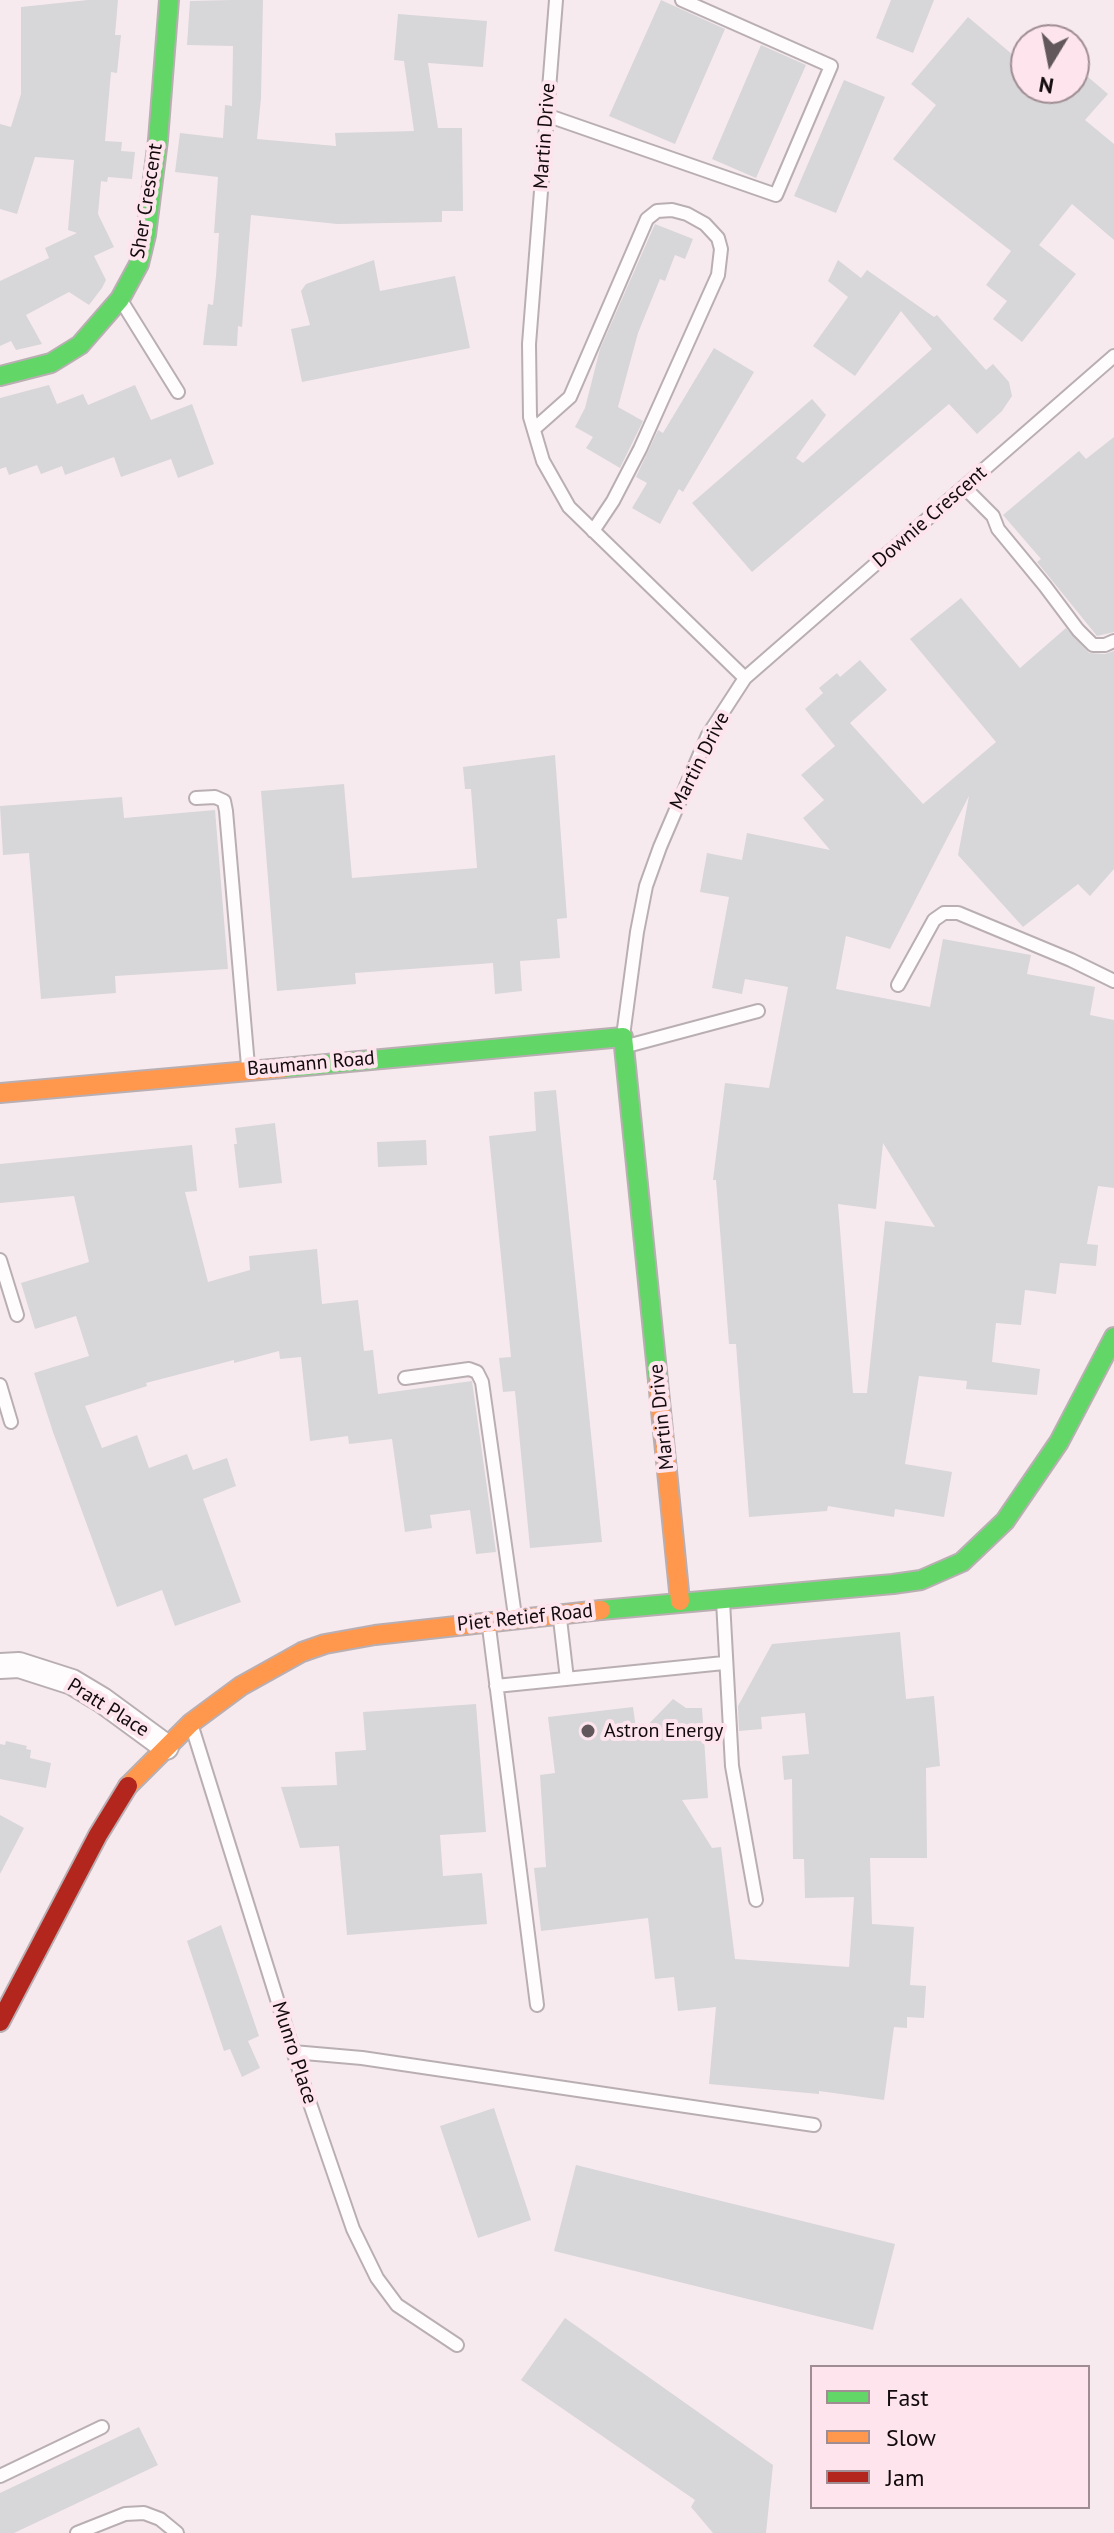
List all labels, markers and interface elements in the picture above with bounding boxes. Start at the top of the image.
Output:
north arrow [1010,24,1090,104]
text: N [1037,71,1056,101]
street label: Martin Drive [529,82,561,190]
street label: Sher Crescent [126,141,168,261]
street label: Downie Crescent [868,461,992,573]
street label: Martin Drive [665,708,735,814]
street label: Baumann Road [246,1046,376,1082]
street label: Martin Drive [645,1363,679,1471]
street label: Piet Retief Road [456,1599,594,1637]
street label: Pratt Place [63,1674,153,1742]
place label: Astron Energy [604,1719,723,1743]
marker: Astron Energy [579,1722,597,1740]
street label: Munro Place [266,1999,322,2107]
legend [810,2365,1090,2509]
text: Fast [886,2382,929,2413]
text: Slow [886,2422,936,2453]
text: Jam [886,2462,924,2493]

